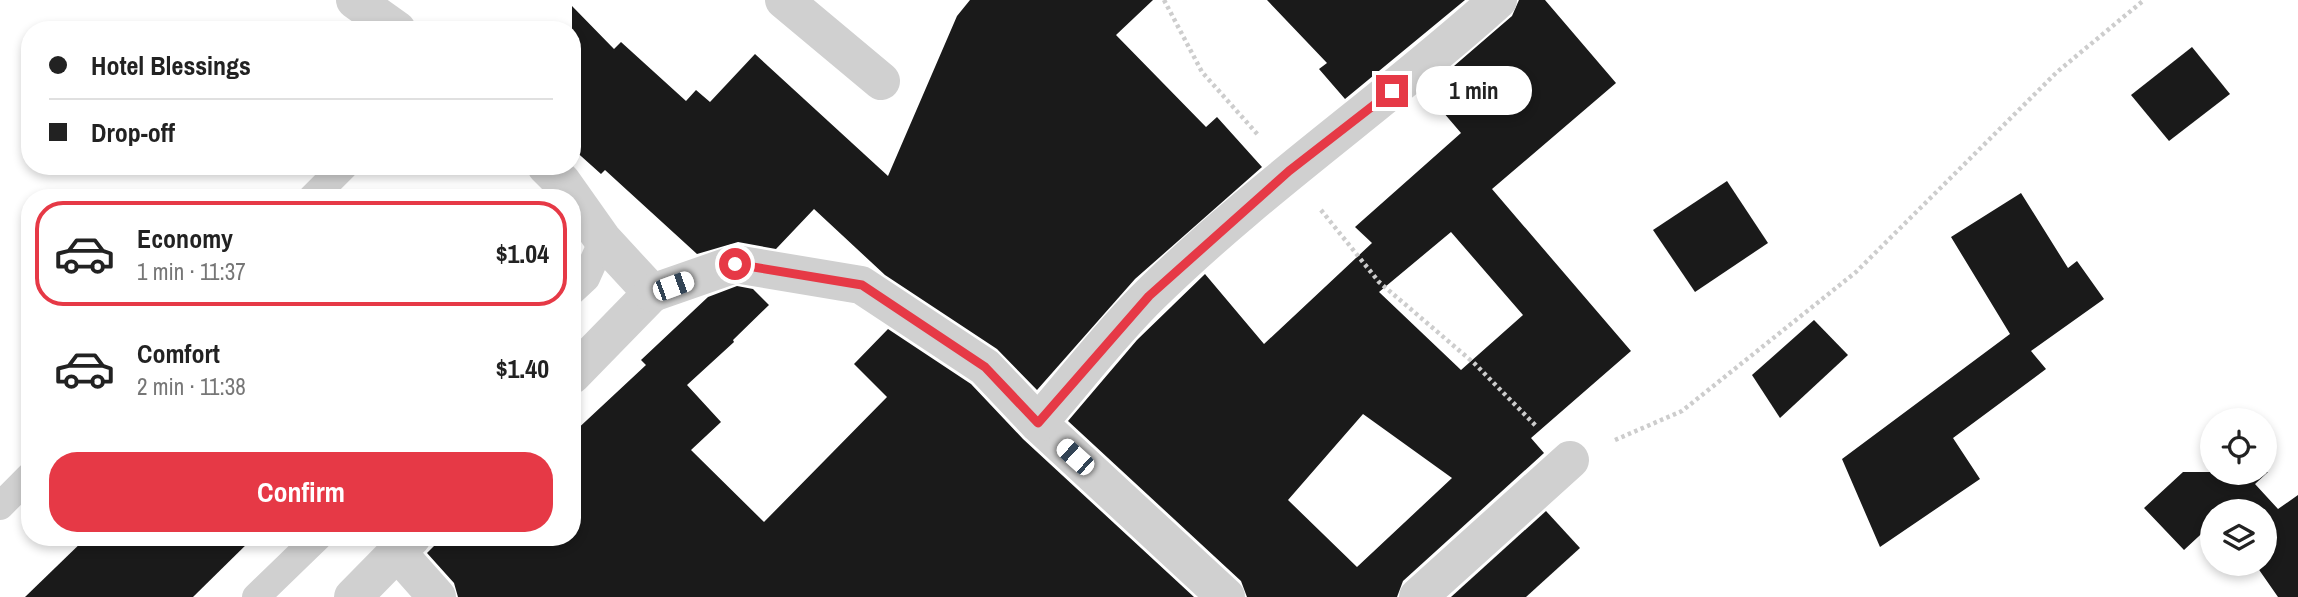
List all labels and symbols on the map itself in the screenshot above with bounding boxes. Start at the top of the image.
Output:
callout: 1 min [1416,66,1532,116]
route end [1376,75,1408,107]
route start [719,248,751,280]
car [650,269,697,303]
car [1053,435,1098,479]

